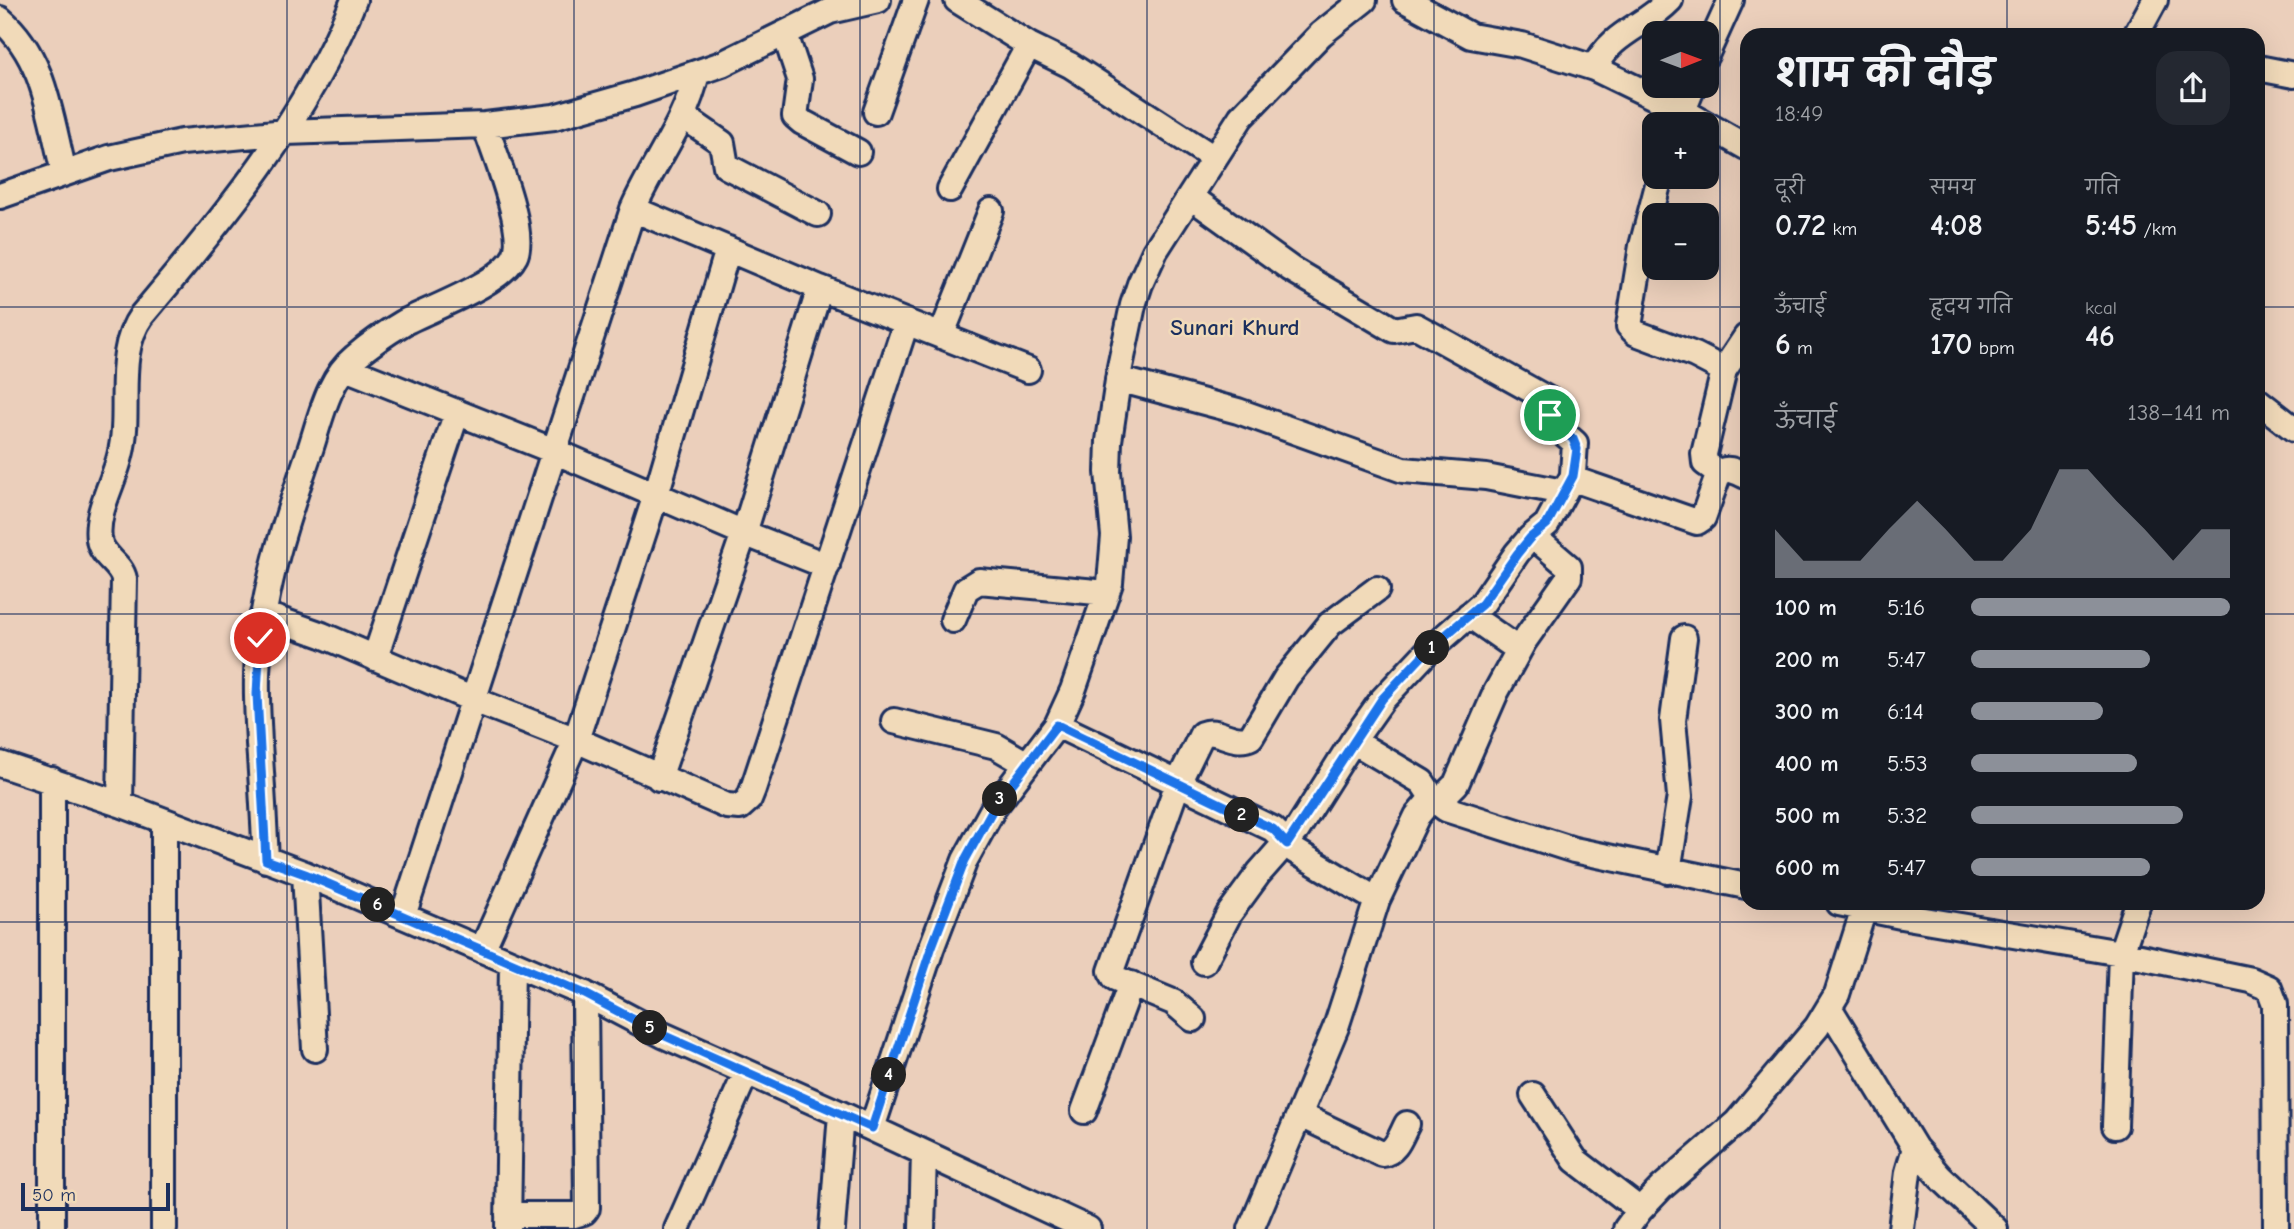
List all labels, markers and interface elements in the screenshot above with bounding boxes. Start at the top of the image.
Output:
north arrow [1642,21,1718,98]
map controls [1642,21,1719,280]
button: share [2156,51,2230,125]
text: शाम की दौड़ [1775,52,1994,96]
text: 18:49 [1775,100,1823,127]
button: + [1642,112,1719,189]
text: दूरी [1775,177,1805,199]
text: समय [1930,177,1975,199]
text: गति [2085,177,2120,199]
button: − [1642,203,1719,280]
text: 0.72 [1775,208,1826,243]
text: 4:08 [1930,208,1983,243]
text: 5:45 [2085,208,2137,243]
text: km [1826,218,1857,240]
text: /km [2137,218,2177,240]
text: ऊँचाई [1775,296,1826,318]
text: हृदय गति [1930,296,2012,318]
text: kcal [2085,297,2117,319]
district label: Sunari Khurd [1170,314,1300,341]
text: 46 [2085,319,2115,354]
text: 6 [1775,327,1791,362]
text: 170 [1930,327,1972,362]
text: m [1791,337,1813,359]
text: bpm [1972,337,2015,359]
pin [1520,385,1580,445]
icon: arrive [1531,396,1569,434]
text: 138–141 m [2128,399,2230,426]
text: ऊँचाई [1775,407,1837,434]
text: 100 m [1775,594,1837,621]
text: 5:16 [1887,594,1925,621]
pin [230,608,290,668]
icon: check [241,619,279,657]
pin: 1 [1414,630,1450,666]
text: 1 [1428,636,1435,658]
text: 200 m [1775,646,1839,673]
text: 5:47 [1887,646,1926,673]
text: 300 m [1775,698,1839,725]
text: 6:14 [1887,698,1924,725]
text: 400 m [1775,750,1839,777]
text: 5:53 [1887,750,1928,777]
pin: 3 [982,782,1018,816]
text: 3 [995,787,1004,809]
pin: 2 [1224,798,1260,832]
text: 500 m [1775,802,1840,829]
text: 5:32 [1887,802,1927,829]
text: 2 [1237,803,1246,825]
text: 600 m [1775,854,1840,881]
text: 5:47 [1887,854,1926,881]
pin: 6 [360,888,396,922]
text: 6 [373,893,382,915]
pin: 5 [632,1010,668,1046]
text: 5 [644,1016,655,1038]
pin: 4 [872,1058,906,1092]
text: 4 [884,1063,893,1085]
scale bar [21,1180,170,1212]
text: 50 m [32,1184,76,1206]

